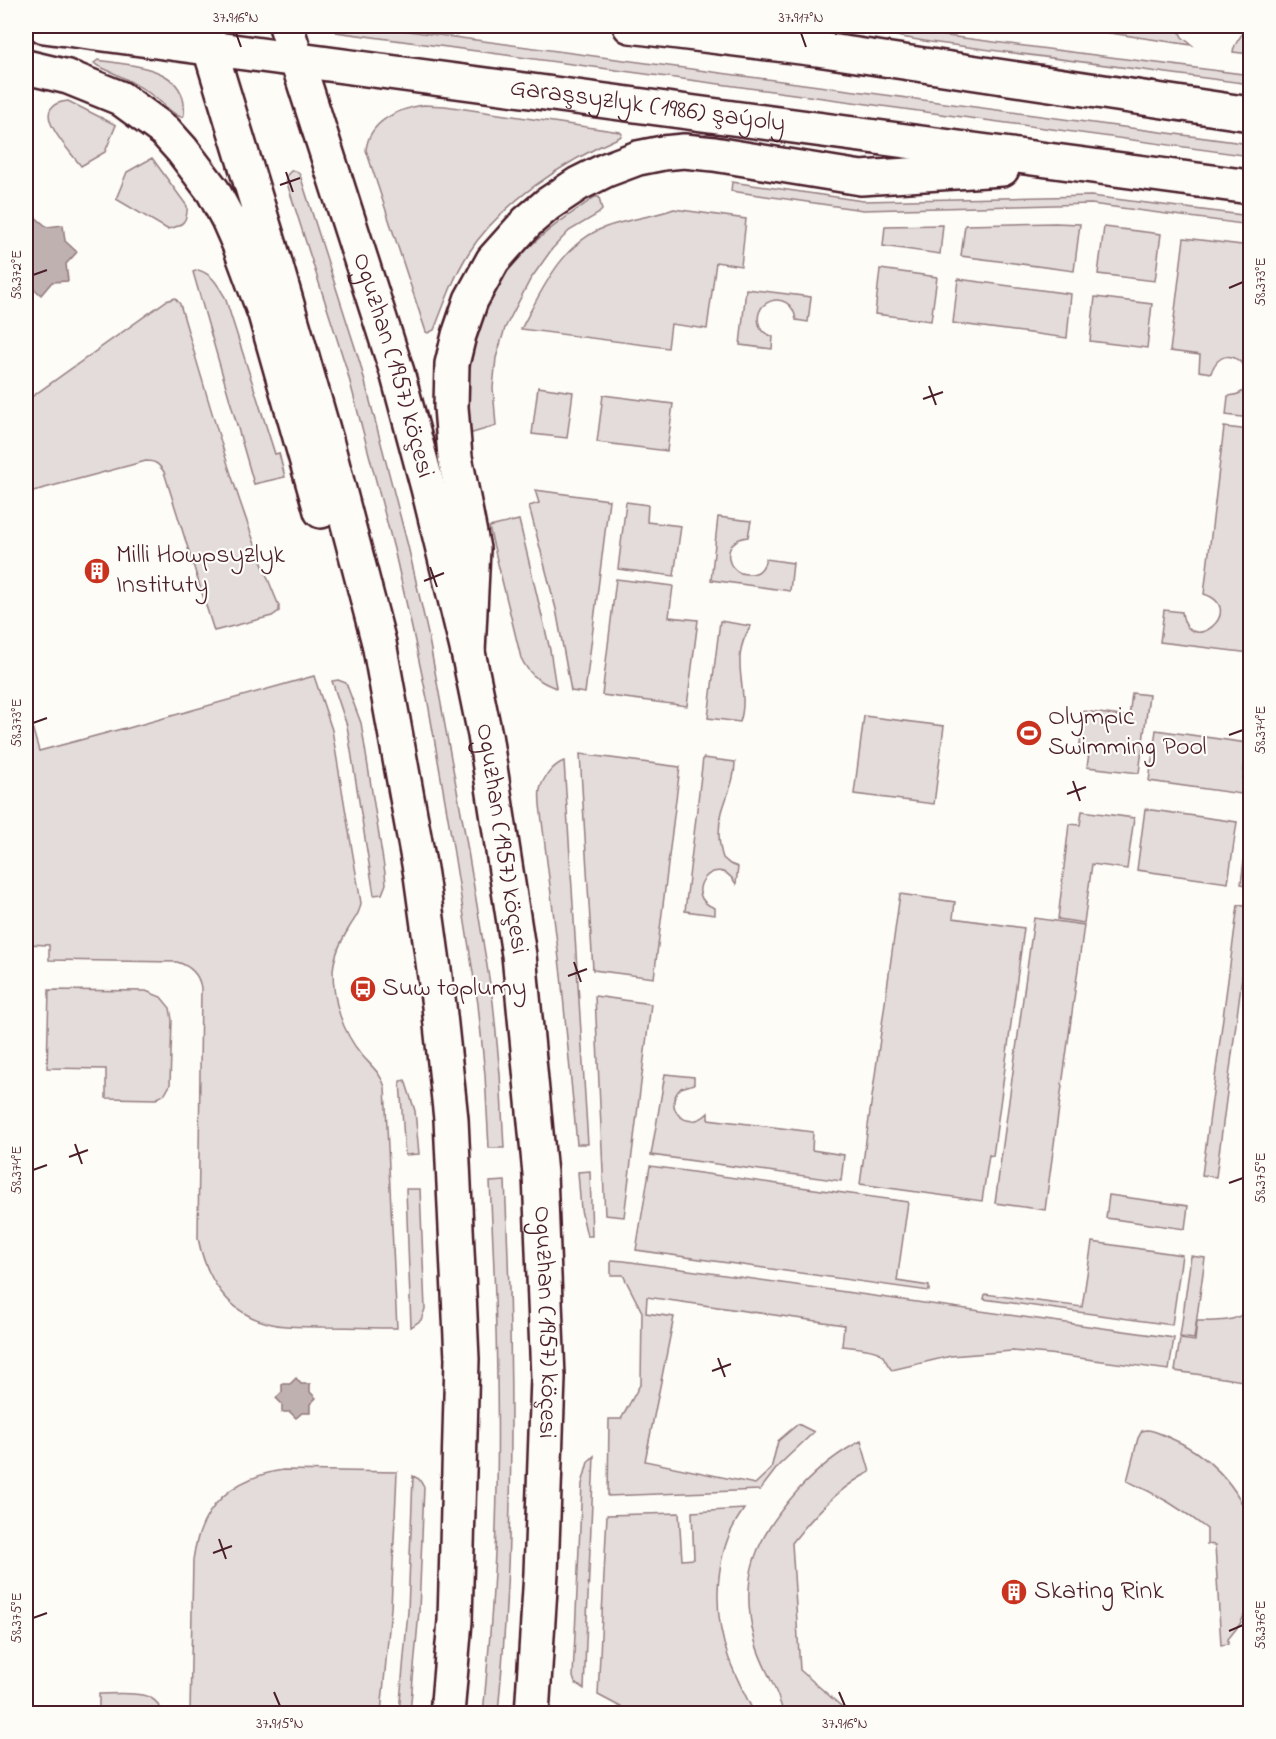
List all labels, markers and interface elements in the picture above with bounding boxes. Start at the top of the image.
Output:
text: 37.916°N [213,7,259,29]
text: 37.917°N [778,7,824,29]
street label: Garaşsyzlyk (1986) şaýoly [508,69,788,144]
street label: Oguzhan (1957) köçesi [341,248,444,482]
text: 58.372°E [6,250,28,300]
text: 58.373°E [1250,258,1272,306]
place label: Milli Howpsyzlyk Instituty [116,537,286,605]
building icon: Milli Howpsyzlyk Instituty [82,556,112,586]
text: 58.373°E [6,699,28,747]
place label: Olympic Swimming Pool [1048,699,1207,767]
text: 58.374°E [1250,706,1272,754]
sports icon: Olympic Swimming Pool [1014,718,1044,748]
street label: Oguzhan (1957) köçesi [464,720,538,957]
place label: Suw toplumy [382,970,526,1008]
bus stop icon: Suw toplumy [348,974,378,1004]
text: 58.374°E [6,1146,28,1194]
text: 58.375°E [1250,1152,1272,1204]
street label: Oguzhan (1957) köçesi [522,1205,567,1439]
place label: Skating Rink [1034,1573,1164,1611]
building icon: Skating Rink [999,1577,1029,1607]
text: 58.375°E [6,1592,28,1644]
text: 58.376°E [1250,1600,1272,1650]
text: 37.915°N [256,1713,304,1735]
text: 37.916°N [822,1713,868,1735]

